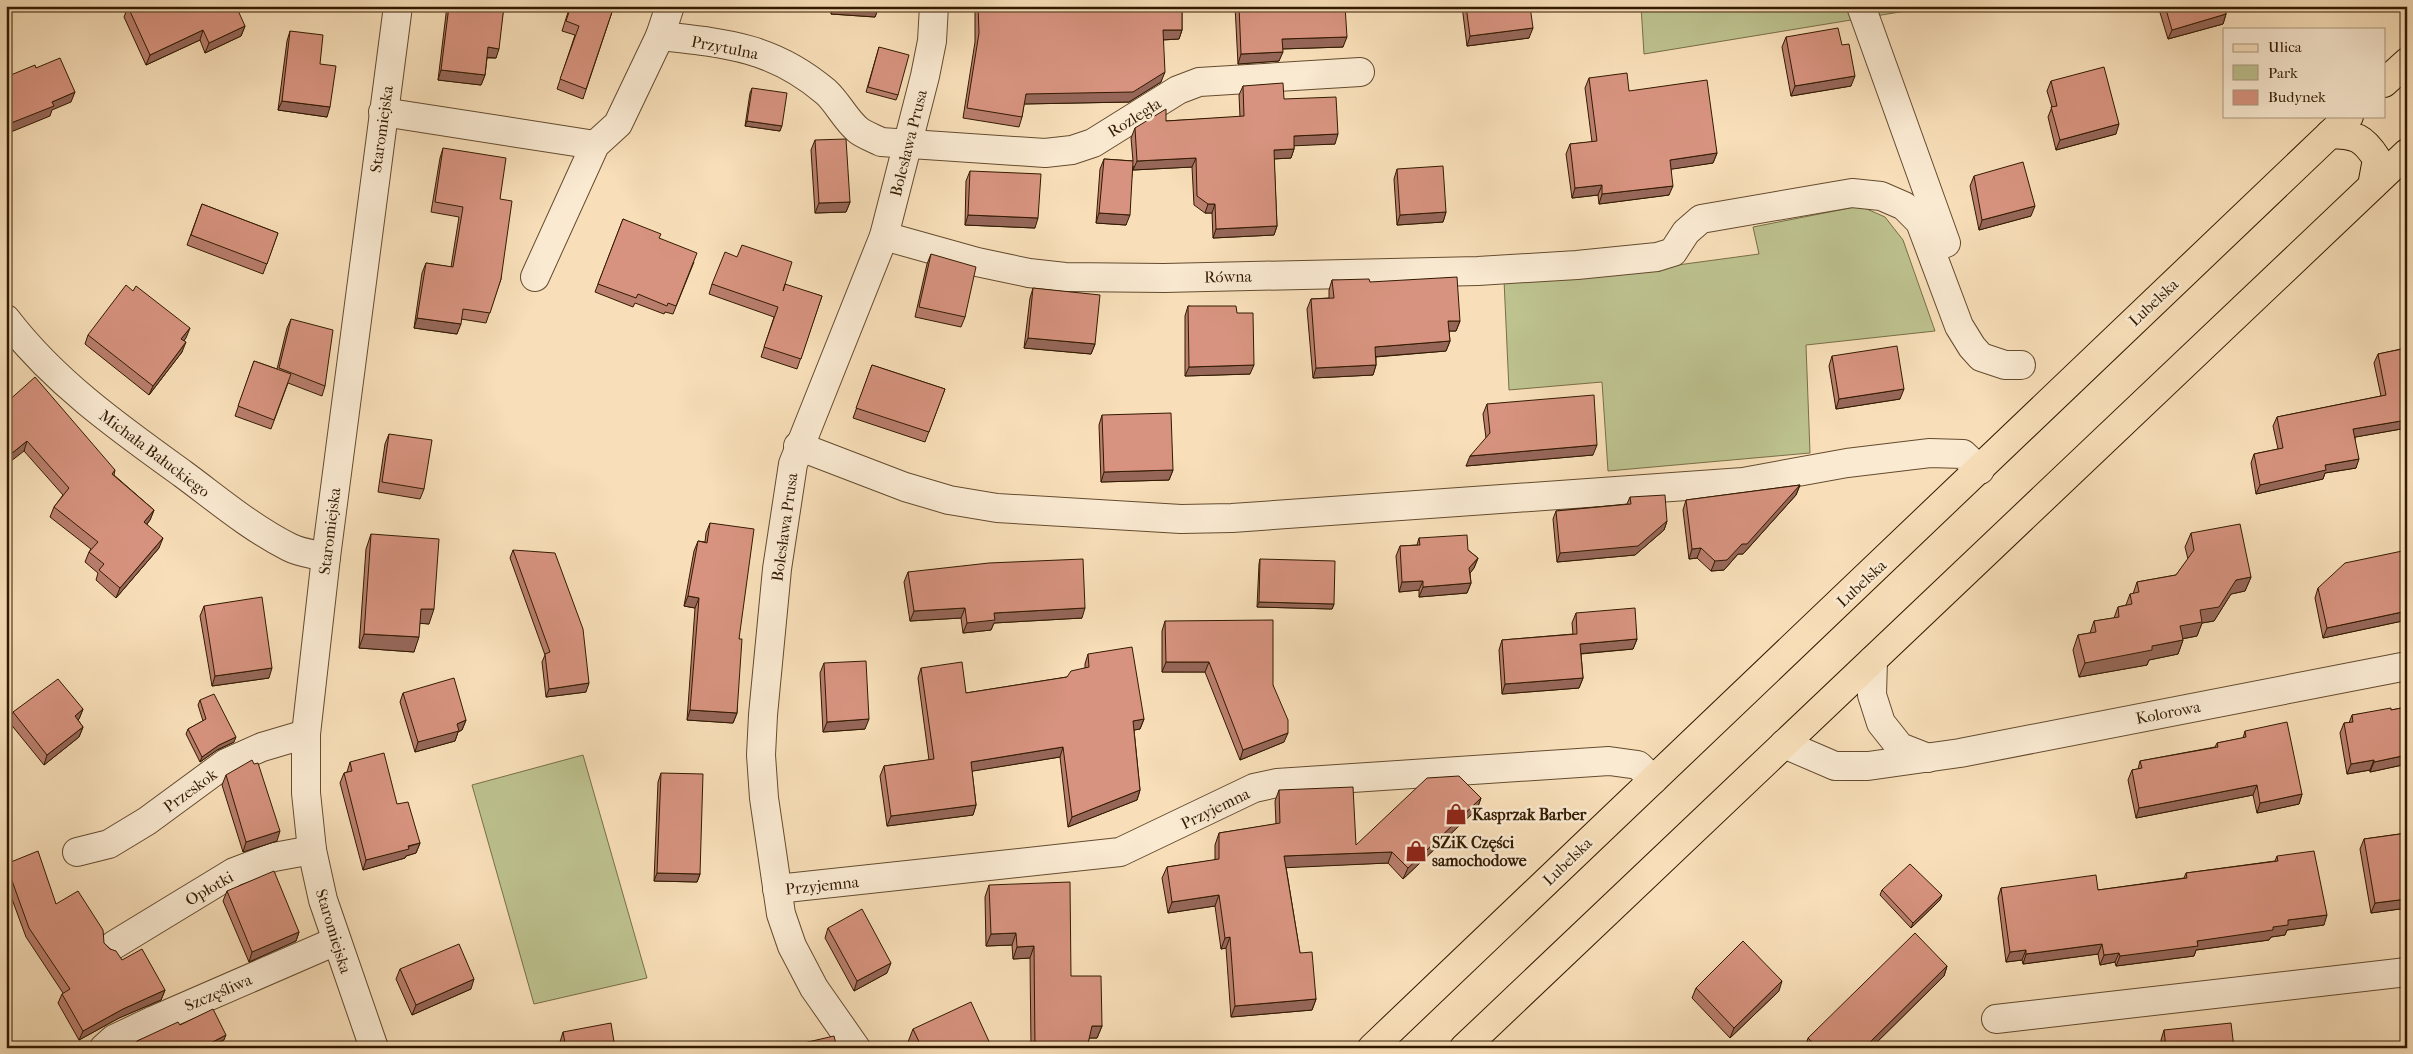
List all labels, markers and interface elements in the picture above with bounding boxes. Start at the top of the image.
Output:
legend [2223,28,2386,118]
street label: Przytulna [690,32,761,63]
text: Ulica [2268,38,2303,56]
text: Park [2268,64,2298,82]
street label: Staromiejska [366,84,397,174]
street label: Bolesława Prusa [886,87,931,198]
text: Budynek [2268,88,2326,106]
street label: Rozległa [1104,93,1165,141]
street label: Równa [1204,267,1253,286]
street label: Lubelska [2125,274,2182,330]
street label: Michała Bałuckiego [96,406,214,501]
street label: Bolesława Prusa [767,471,802,583]
street label: Staromiejska [315,486,344,576]
street label: Lubelska [1833,555,1890,611]
street label: Kolorowa [2134,697,2203,728]
street label: Przeskok [160,764,221,816]
street label: Przyjemna [1178,783,1253,833]
shop icon: Kasprzak Barber [1443,801,1469,827]
place label: Kasprzak Barber [1472,805,1588,825]
place label: SZiK Części samochodowe [1432,833,1527,870]
street label: Lubelska [1539,833,1596,889]
shop icon: SZiK Części samochodowe [1403,838,1429,864]
street label: Opłotki [182,867,237,910]
street label: Przyjemna [784,872,860,899]
street label: Staromiejska [312,887,356,976]
street label: Szczęśliwa [182,970,255,1015]

